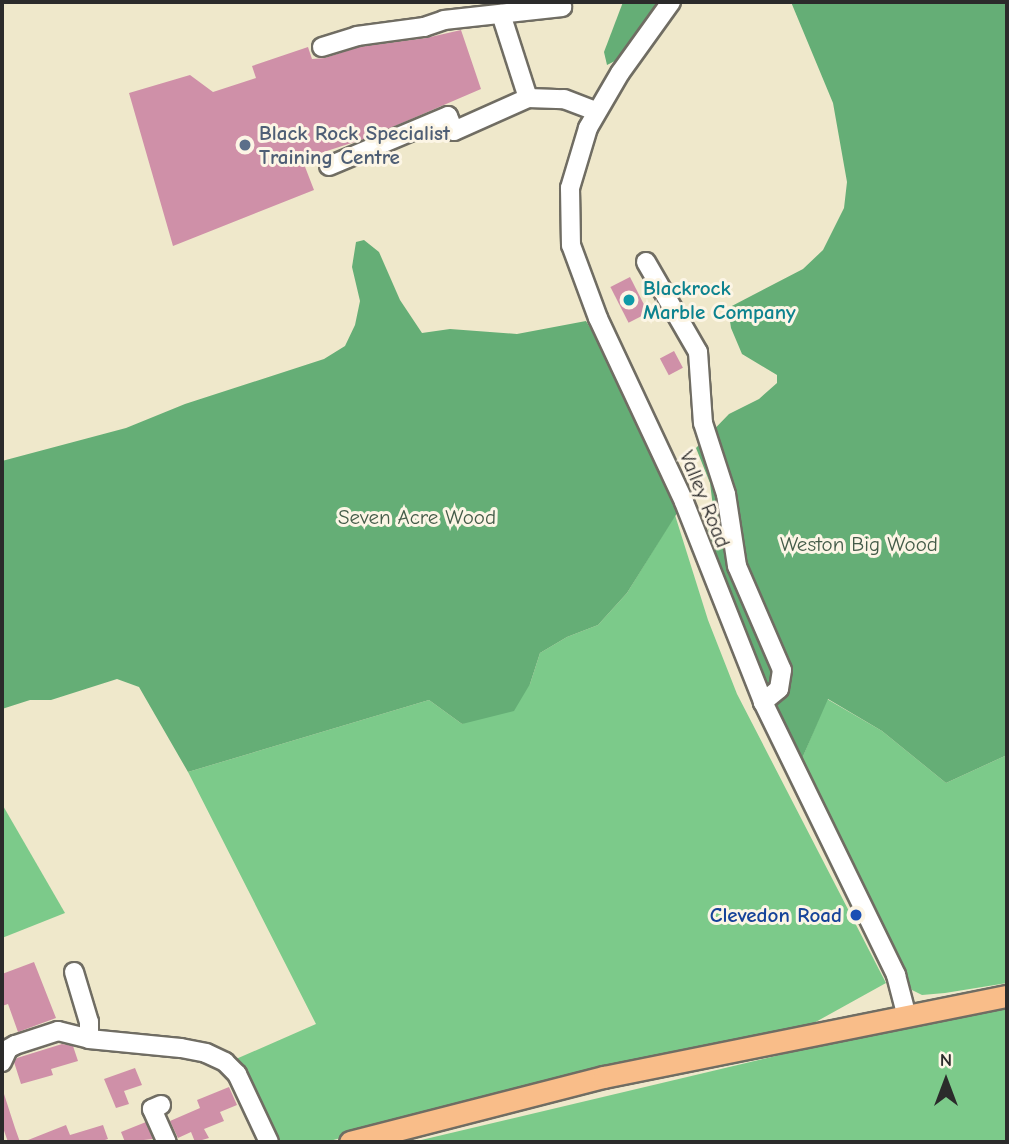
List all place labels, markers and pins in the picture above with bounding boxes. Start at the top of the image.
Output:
place label: Black Rock Specialist Training Centre [259,120,450,170]
marker: Black Rock Specialist Training Centre [237,137,253,153]
place label: Blackrock Marble Company [643,275,796,325]
marker: Blackrock Marble Company [621,292,637,308]
place label: Clevedon Road [710,902,842,928]
marker: Clevedon Road [848,907,864,923]

